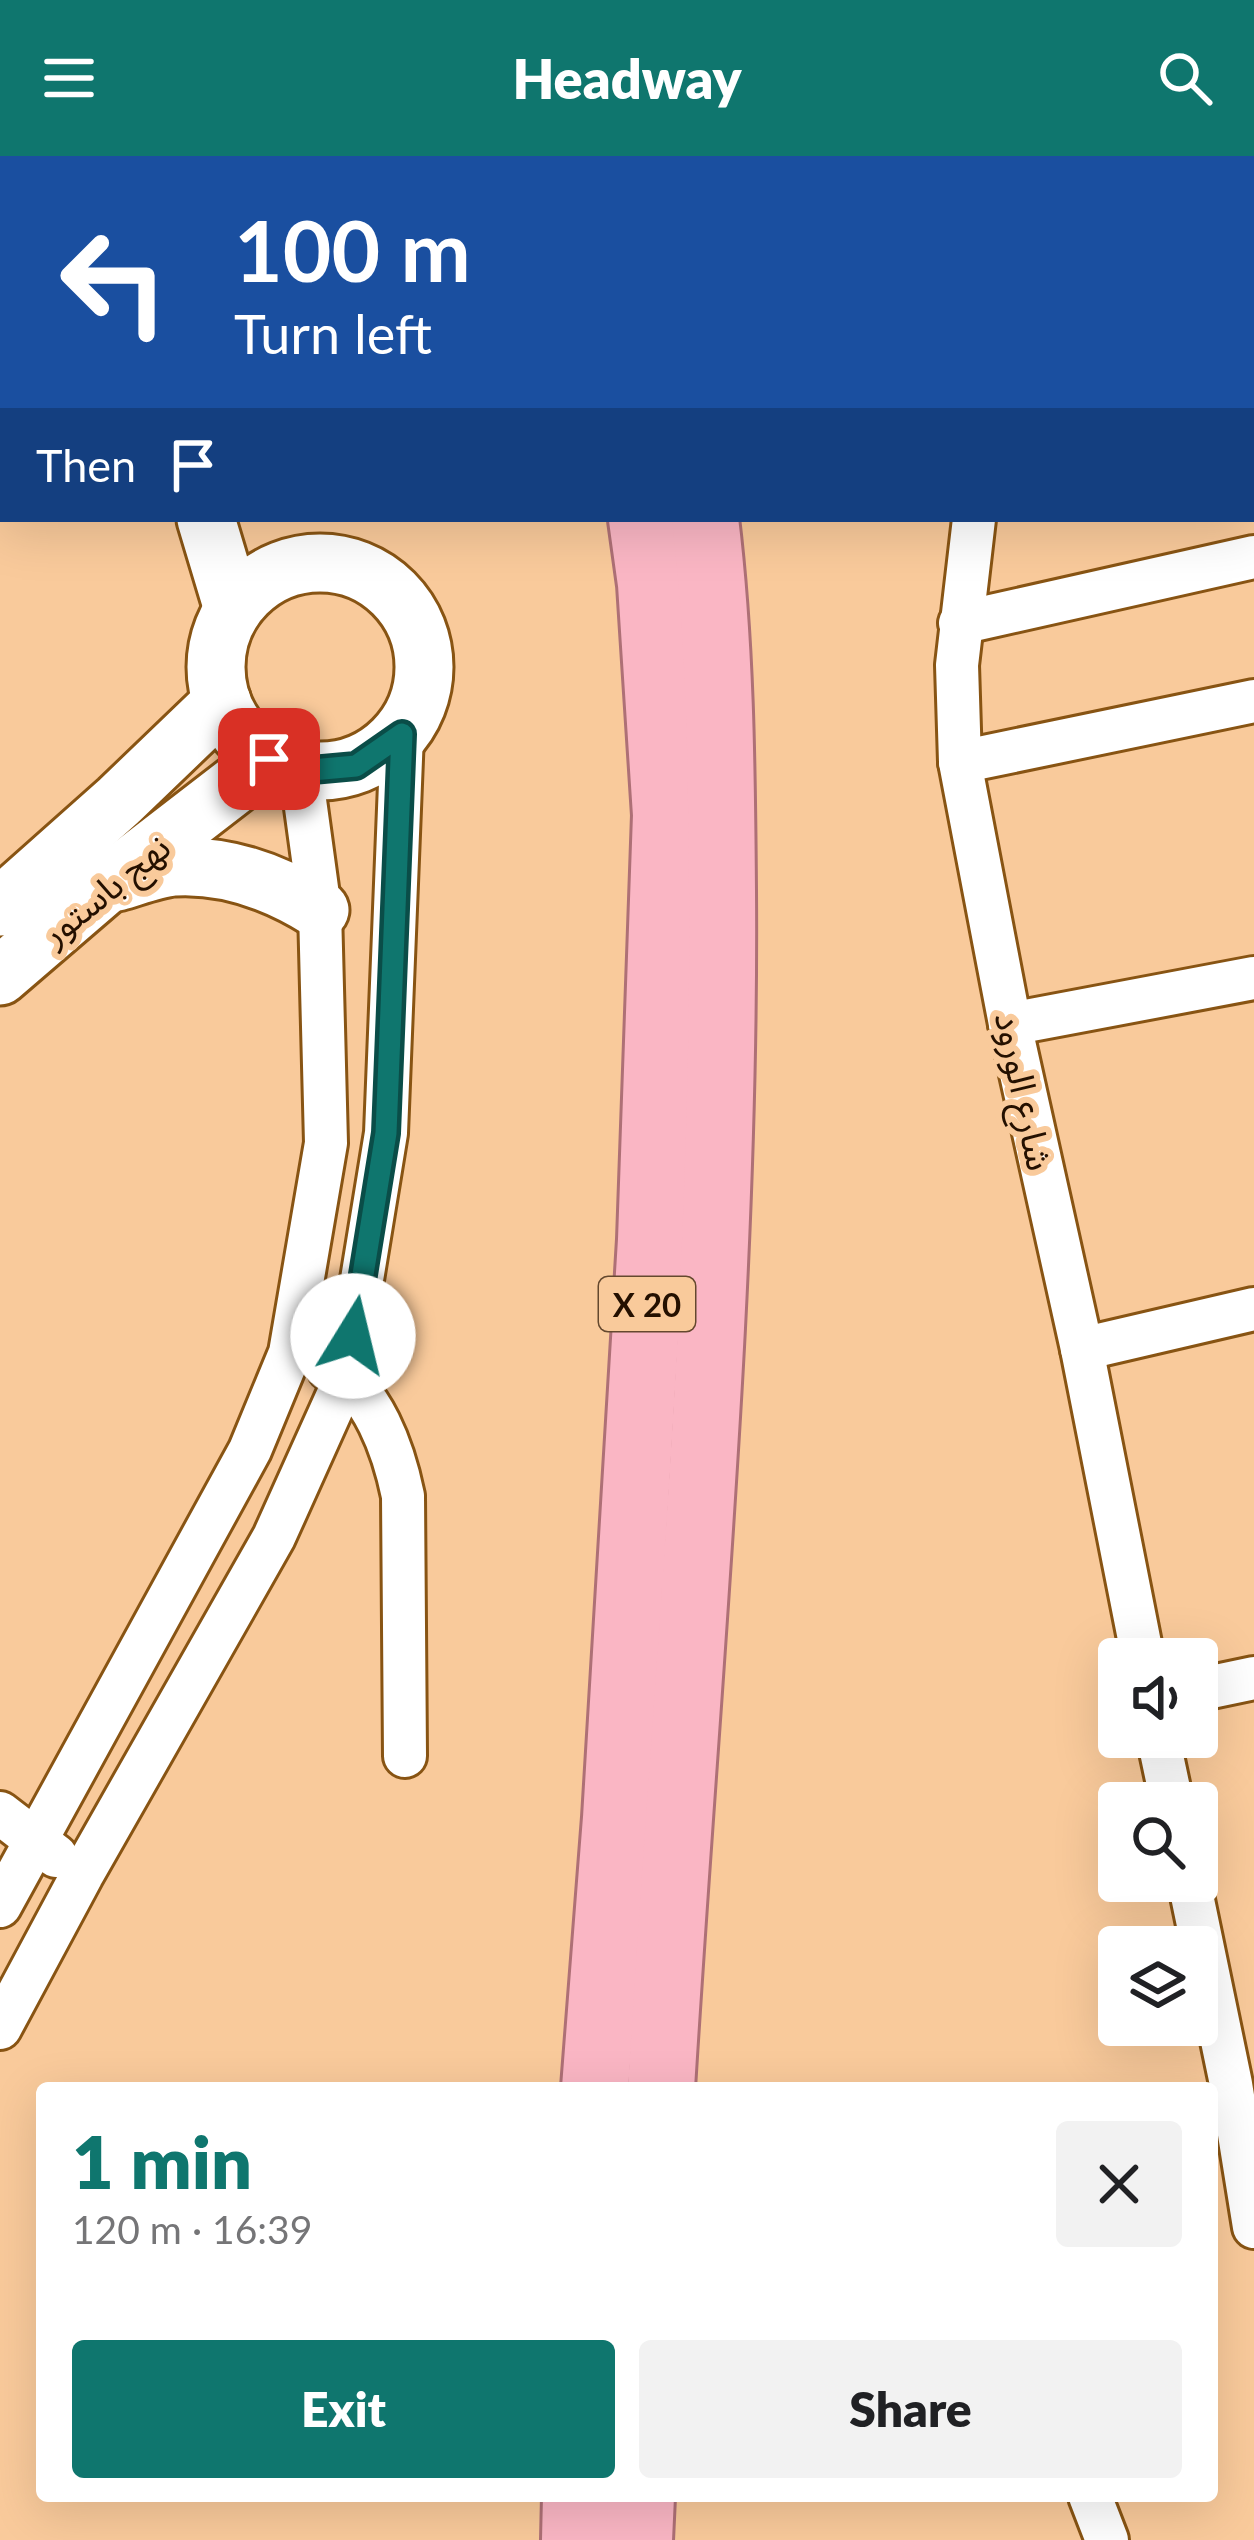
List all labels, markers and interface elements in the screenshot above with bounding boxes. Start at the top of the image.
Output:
icon: menu [36,45,102,111]
icon: search [1152,45,1218,111]
text: Headway [512,46,742,111]
text: 100 m [234,199,471,300]
icon: left [36,204,192,360]
text: Turn left [234,301,432,366]
icon: arrive [160,432,226,498]
text: Then [36,438,136,492]
pin [218,708,320,810]
icon: arrive [236,726,302,792]
street label: نهج باستور [31,824,182,959]
street label: شارع الورود [981,1008,1063,1175]
position arrow [290,1273,416,1399]
road number: X 20 [599,1277,695,1331]
map controls [1098,1638,1218,2046]
button: sound [1098,1638,1218,1758]
button: search [1098,1782,1218,1902]
button: layers [1098,1926,1218,2046]
text: 1 min [72,2118,252,2204]
button: close [1056,2121,1182,2247]
text: 120 m · 16:39 [72,2206,312,2252]
button: Exit [72,2340,615,2478]
button: Share [639,2340,1182,2478]

